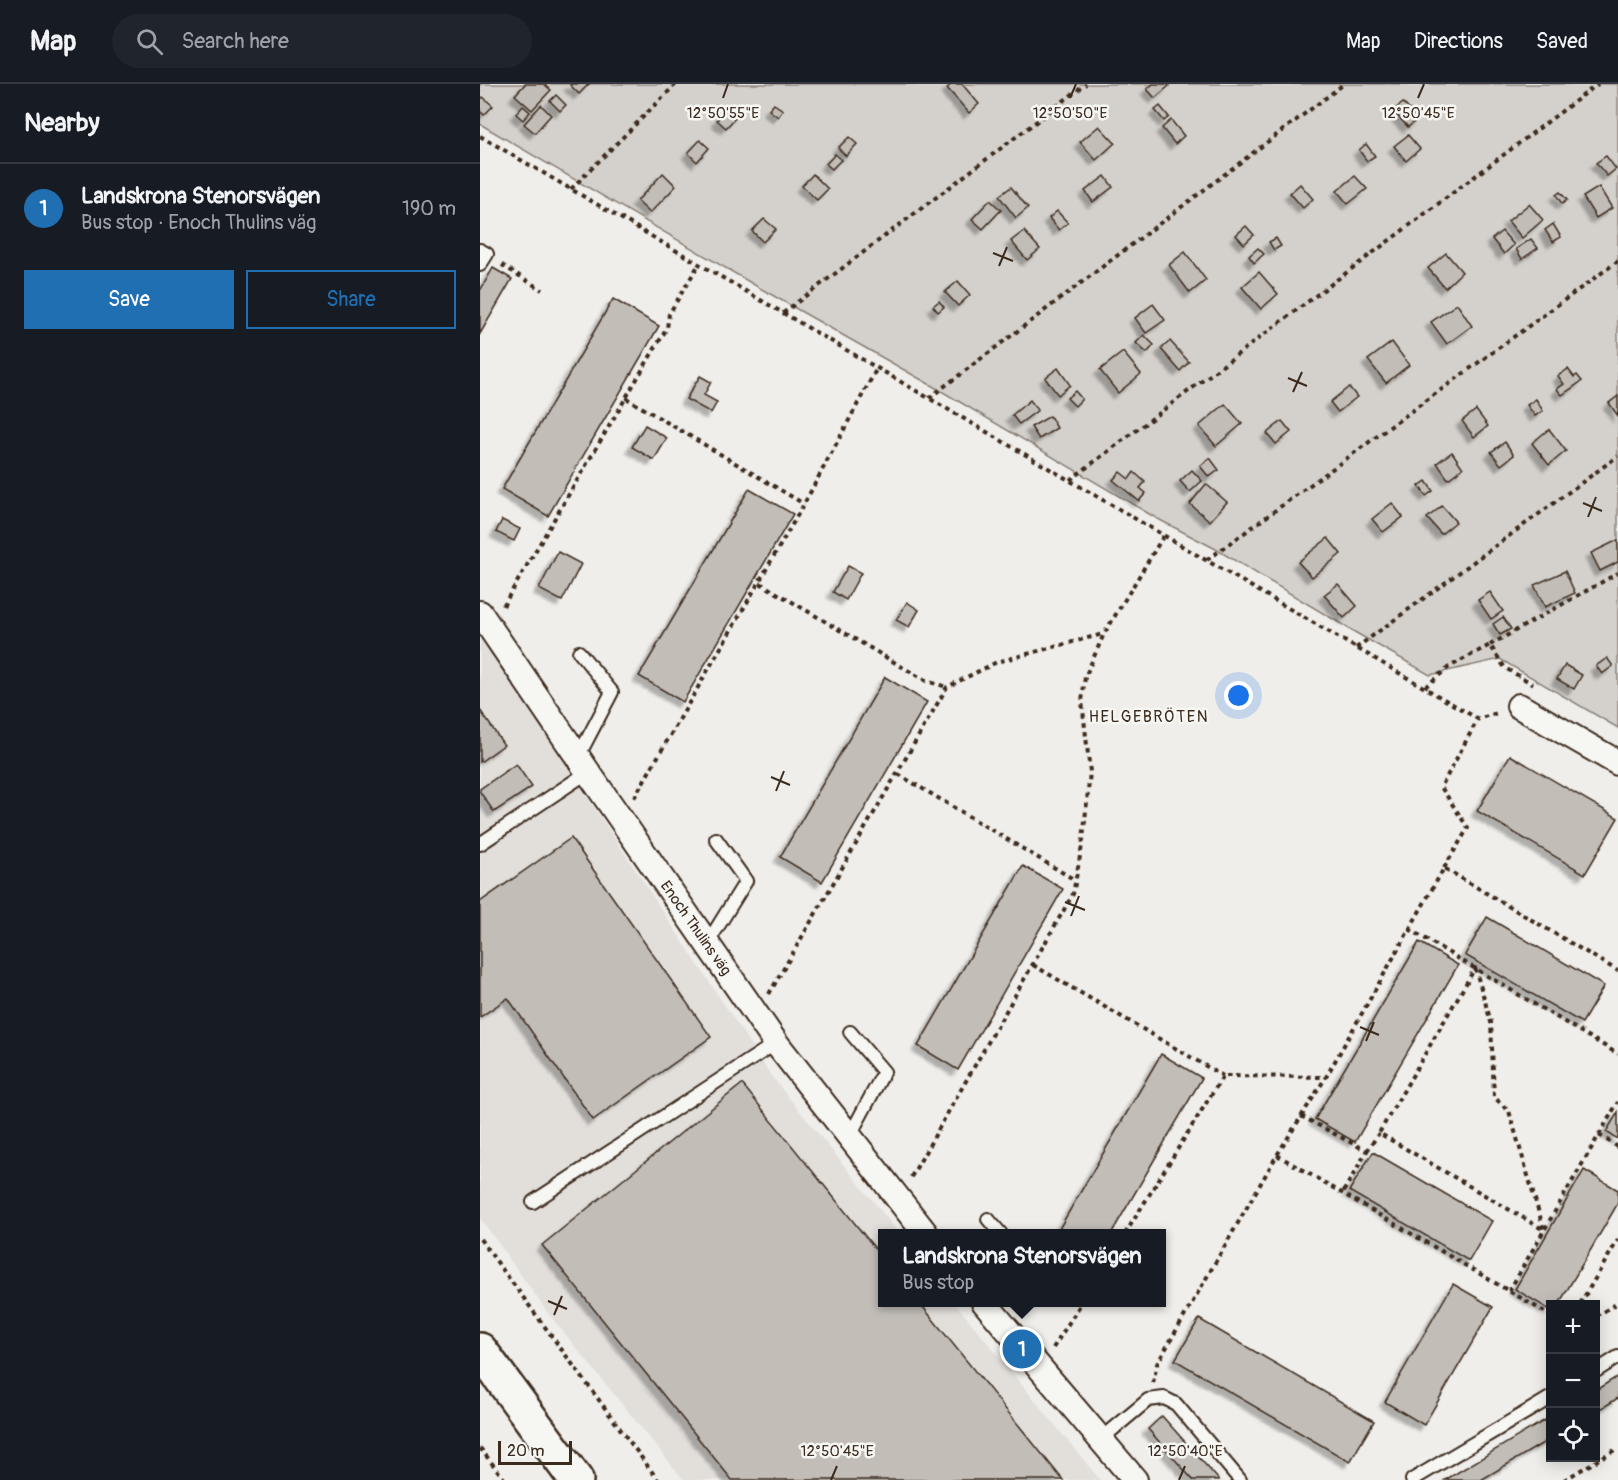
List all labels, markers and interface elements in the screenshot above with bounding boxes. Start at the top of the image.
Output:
search box [112,14,532,68]
text: Map [30,24,76,59]
icon: search [133,25,166,58]
text: Search here [181,27,289,55]
text: Map [1346,28,1381,55]
text: Directions [1414,28,1503,55]
text: Saved [1536,28,1588,55]
text: 12°50'55"E [687,104,759,123]
text: 12°50'50"E [1033,104,1107,123]
text: 12°50'45"E [1382,104,1455,123]
text: Nearby [24,107,100,139]
text: Landskrona Stenorsvägen [81,182,320,210]
text: 1 [40,196,47,221]
text: 190 m [402,196,456,221]
text: Bus stop · Enoch Thulins väg [81,210,316,235]
button: Save [24,270,234,329]
button: Share [246,270,456,329]
your location [1224,681,1253,710]
district label: HELGEBRÖTEN [1089,707,1209,727]
street label: Enoch Thulins väg [656,877,735,979]
popup [878,1229,1166,1307]
text: Landskrona Stenorsvägen [902,1242,1142,1270]
text: Bus stop [902,1270,974,1295]
map controls [1546,1300,1600,1462]
button: + [1546,1300,1600,1354]
pin: 1 [1002,1326,1042,1372]
button: − [1546,1354,1600,1408]
button: locate [1546,1408,1600,1462]
scale bar [498,1438,572,1466]
text: 20 m [507,1441,545,1461]
text: 12°50'45"E [801,1442,874,1461]
text: 12°50'40"E [1147,1442,1223,1461]

